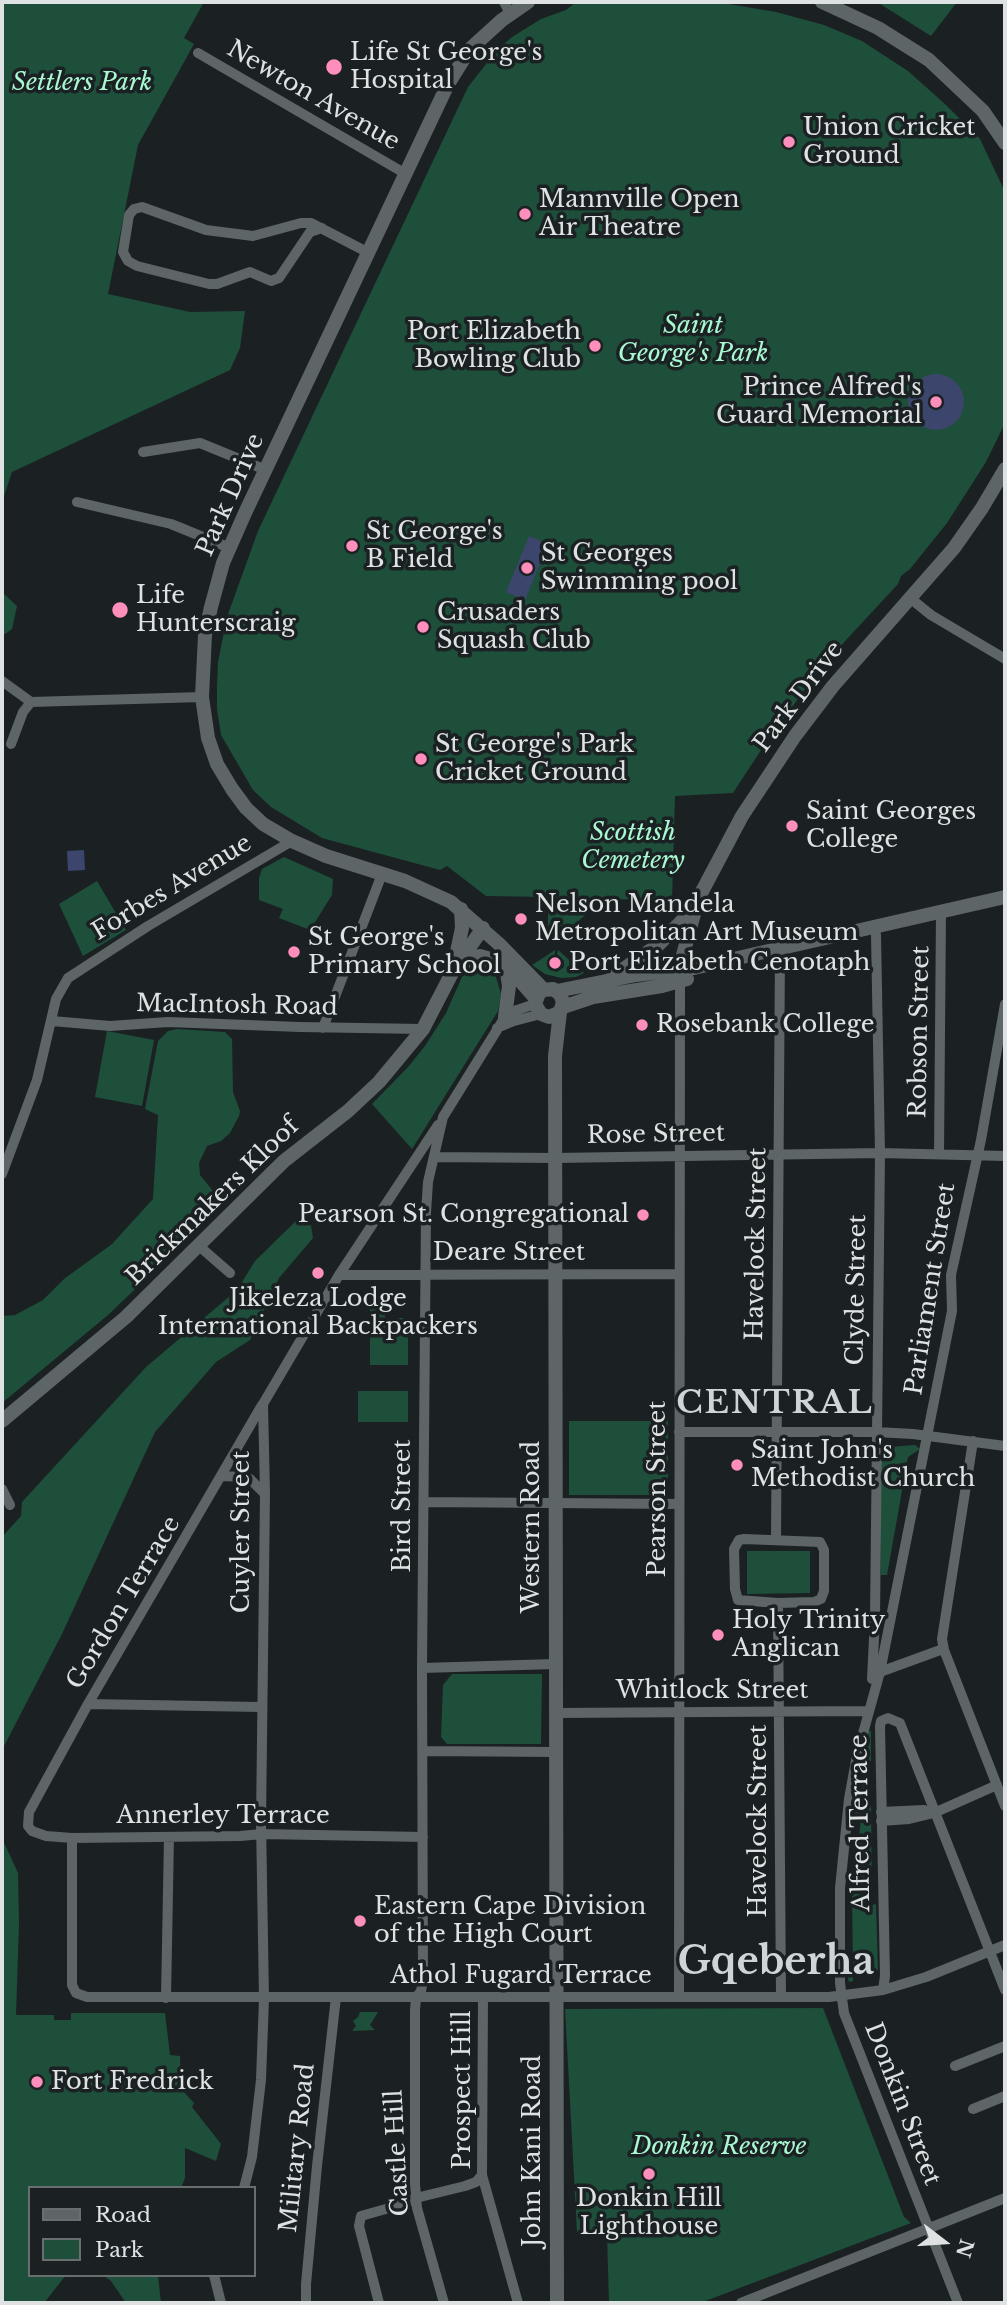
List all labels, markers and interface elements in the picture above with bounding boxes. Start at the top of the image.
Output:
street label: Newton Avenue [222,35,404,157]
place label: Life St George's Hospital [350,39,542,95]
marker: Life St George's Hospital [324,57,344,77]
park label: Settlers Park [12,69,152,97]
place label: Union Cricket Ground [803,114,975,170]
marker: Union Cricket Ground [781,134,797,150]
place label: Mannville Open Air Theatre [539,186,739,242]
marker: Mannville Open Air Theatre [517,206,533,222]
park label: Saint George's Park [618,312,768,368]
place label: Port Elizabeth Bowling Club [407,318,581,374]
marker: Port Elizabeth Bowling Club [587,338,603,354]
place label: Prince Alfred's Guard Memorial [716,374,922,430]
marker: Prince Alfred's Guard Memorial [928,394,944,410]
street label: Park Drive [191,429,271,561]
place label: St George's B Field [366,518,503,574]
marker: St George's B Field [344,538,360,554]
place label: St Georges Swimming pool [541,540,738,596]
marker: St Georges Swimming pool [519,560,535,576]
place label: Life Hunterscraig [136,582,296,638]
place label: Crusaders Squash Club [437,599,591,655]
marker: Life Hunterscraig [110,600,130,620]
marker: Crusaders Squash Club [415,619,431,635]
street label: Park Drive [748,636,850,758]
place label: St George's Park Cricket Ground [435,731,634,787]
marker: St George's Park Cricket Ground [413,751,429,767]
place label: Saint Georges College [806,798,976,854]
marker: Saint Georges College [784,818,800,834]
park label: Scottish Cemetery [581,819,685,875]
street label: Forbes Avenue [87,829,257,947]
place label: Nelson Mandela Metropolitan Art Museum [535,891,858,947]
marker: Nelson Mandela Metropolitan Art Museum [513,911,529,927]
place label: St George's Primary School [308,924,501,980]
marker: St George's Primary School [286,944,302,960]
street label: Robson Street [904,946,936,1118]
place label: Port Elizabeth Cenotaph [569,949,870,977]
marker: Port Elizabeth Cenotaph [547,955,563,971]
street label: MacIntosh Road [136,990,338,1022]
place label: Rosebank College [656,1011,875,1039]
marker: Rosebank College [634,1017,650,1033]
street label: Brickmakers Kloof [120,1112,306,1292]
street label: Rose Street [587,1119,725,1151]
street label: Havelock Street [741,1147,773,1341]
street label: Parliament Street [900,1181,962,1397]
place label: Pearson St. Congregational [298,1201,629,1229]
marker: Pearson St. Congregational [635,1207,651,1223]
street label: Clyde Street [841,1214,873,1366]
street label: Deare Street [433,1239,585,1267]
marker: Jikeleza Lodge International Backpackers [310,1265,326,1281]
place label: Jikeleza Lodge International Backpackers [158,1285,478,1341]
district label: CENTRAL [677,1385,873,1423]
street label: Pearson Street [644,1401,672,1577]
place label: Saint John's Methodist Church [751,1437,975,1493]
street label: Bird Street [389,1439,417,1573]
street label: Western Road [518,1441,546,1613]
street label: Cuyler Street [228,1451,256,1613]
marker: Saint John's Methodist Church [729,1457,745,1473]
street label: Gordon Terrace [61,1511,187,1695]
place label: Holy Trinity Anglican [732,1607,885,1663]
marker: Holy Trinity Anglican [710,1627,726,1643]
street label: Whitlock Street [616,1677,808,1705]
street label: Havelock Street [745,1724,773,1918]
street label: Alfred Terrace [845,1734,877,1912]
street label: Annerley Terrace [116,1802,330,1830]
place label: Eastern Cape Division of the High Court [374,1893,646,1949]
marker: Eastern Cape Division of the High Court [352,1913,368,1929]
district label: Gqeberha [678,1940,874,1986]
street label: Athol Fugard Terrace [390,1962,652,1990]
street label: Prospect Hill [449,2010,477,2170]
street label: Donkin Street [858,2019,946,2189]
street label: John Kani Road [519,2055,547,2247]
street label: Military Road [275,2062,321,2234]
place label: Fort Fredrick [51,2068,213,2096]
marker: Fort Fredrick [29,2074,45,2090]
street label: Castle Hill [380,2089,416,2217]
park label: Donkin Reserve [632,2133,806,2161]
marker: Donkin Hill Lighthouse [641,2166,657,2182]
place label: Donkin Hill Lighthouse [576,2185,722,2241]
legend [28,2186,256,2277]
text: Road [95,2202,151,2228]
north arrow [909,2207,979,2277]
text: N [951,2236,978,2260]
text: Park [95,2237,144,2263]

